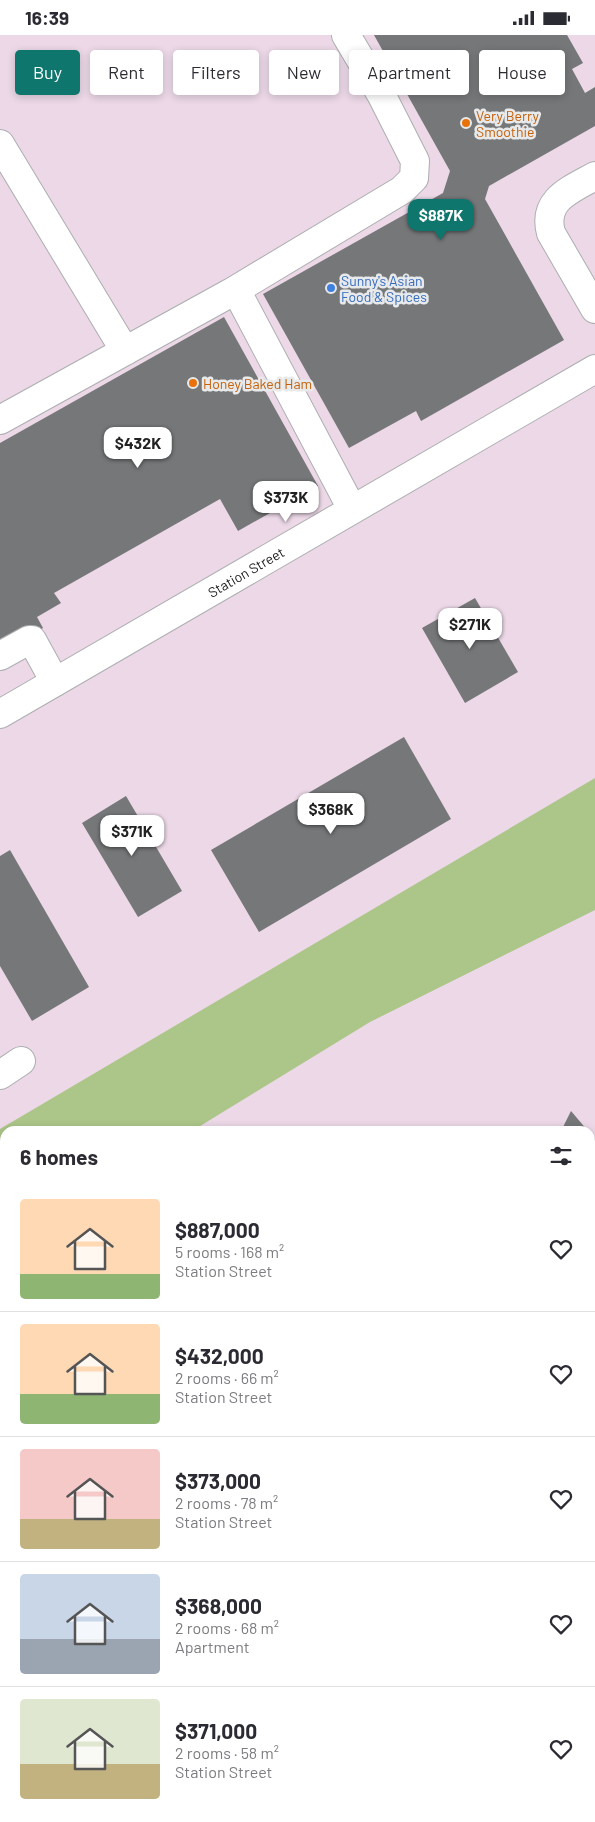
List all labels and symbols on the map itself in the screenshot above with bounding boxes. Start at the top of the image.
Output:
place label: Very Berry Smoothie [476,107,540,140]
marker: Very Berry Smoothie [460,117,472,129]
pin: $887K [406,199,476,241]
place label: Sunny's Asian Food & Spices [341,272,427,305]
marker: Sunny's Asian Food & Spices [325,282,337,294]
place label: Honey Baked Ham [203,375,312,392]
marker: Honey Baked Ham [187,377,199,389]
pin: $432K [103,427,173,469]
pin: $373K [251,481,321,523]
street label: Station Street [204,543,287,600]
pin: $271K [435,607,505,650]
pin: $368K [296,793,366,835]
pin: $371K [97,815,167,857]

